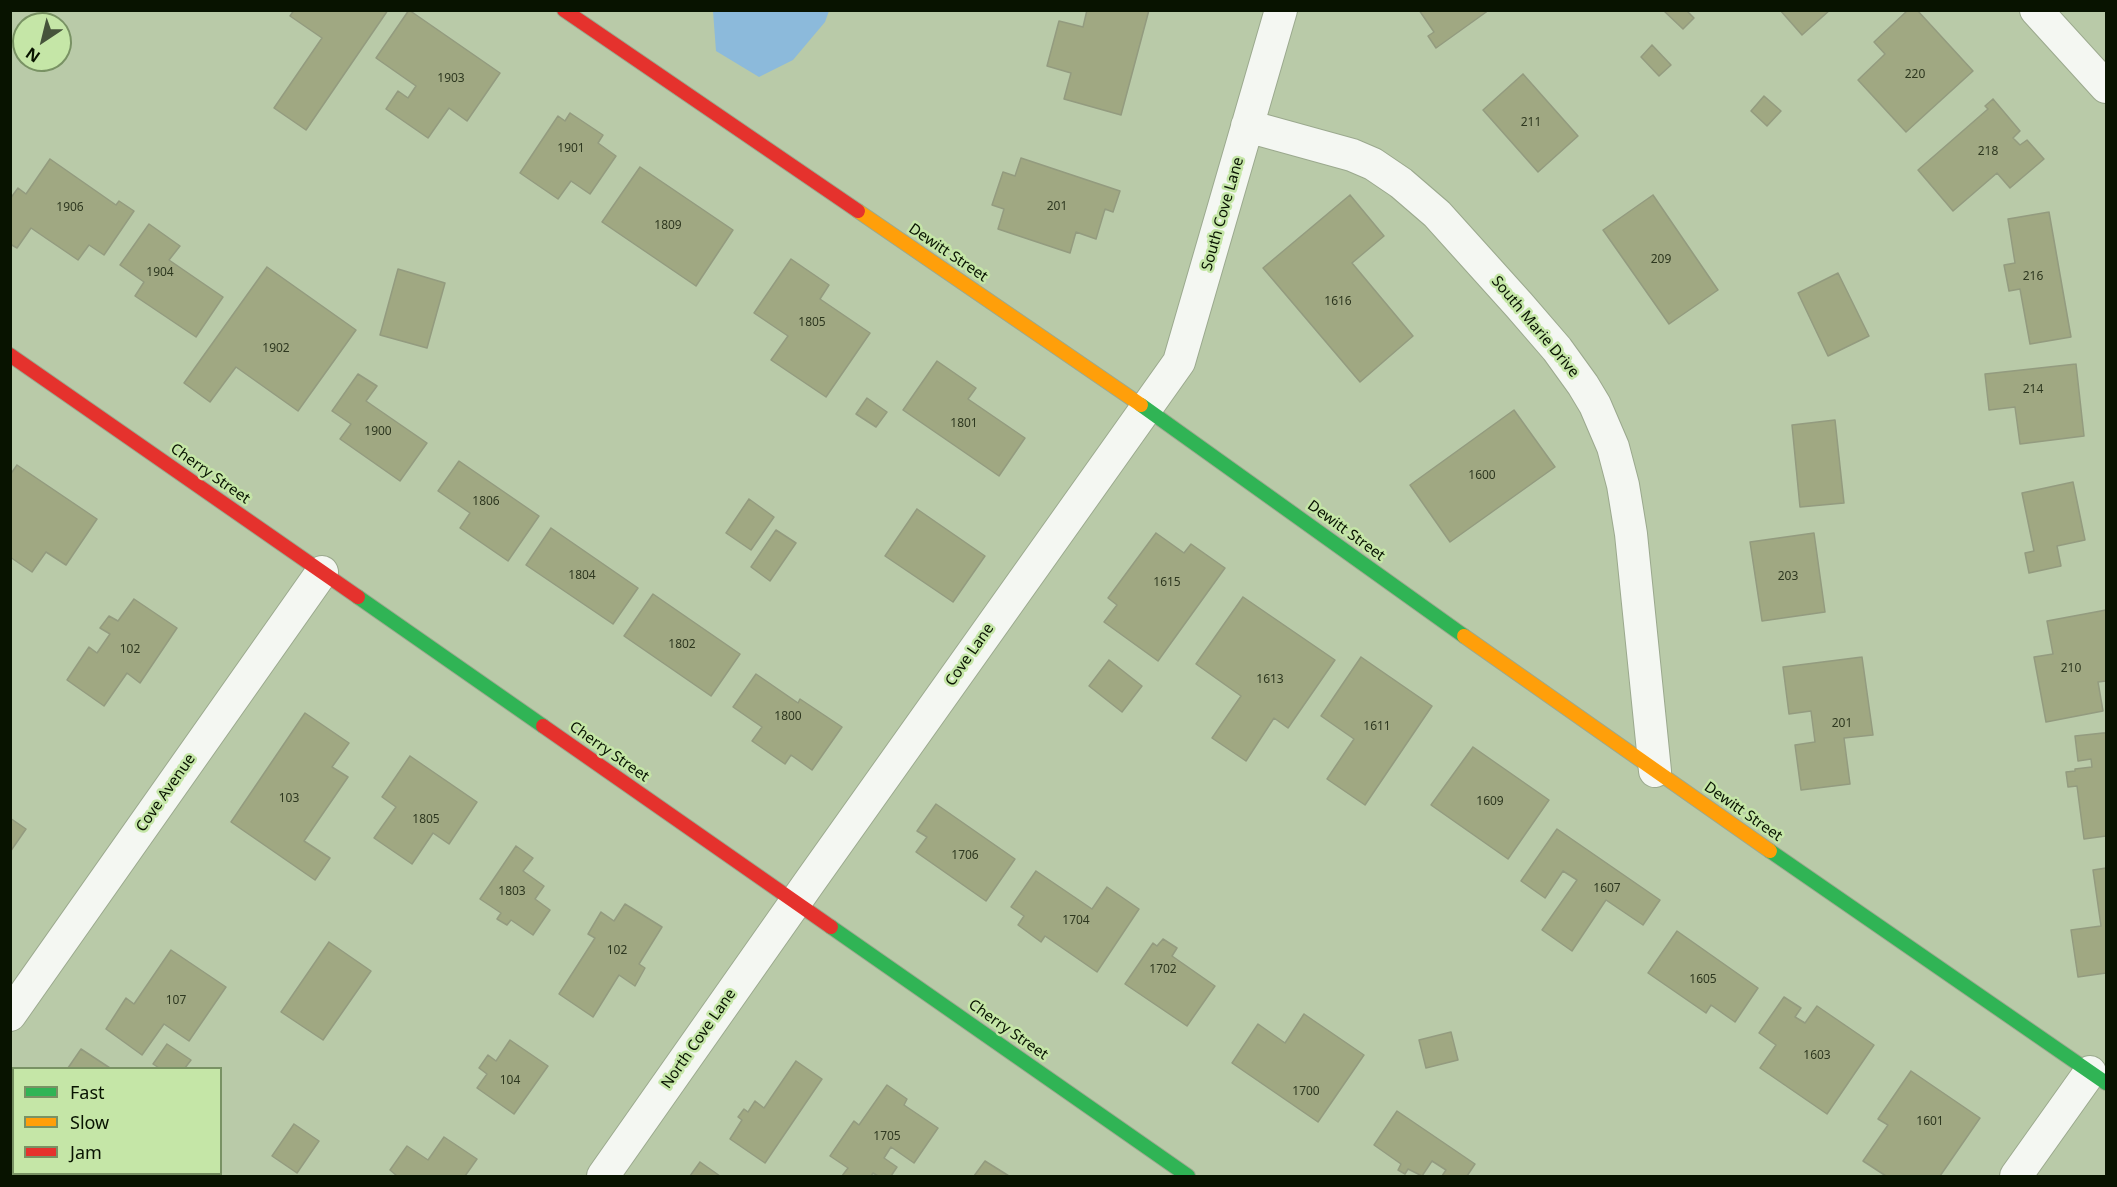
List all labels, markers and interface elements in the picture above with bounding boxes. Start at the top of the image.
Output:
north arrow [12,12,72,72]
text: N [21,42,44,68]
house number: 220 [1905,68,1925,82]
house number: 1903 [437,72,465,86]
house number: 211 [1521,116,1541,130]
house number: 1901 [557,142,585,156]
house number: 218 [1978,145,1998,159]
street label: South Cove Lane [1198,155,1248,273]
house number: 201 [1047,200,1067,214]
house number: 1906 [56,201,84,215]
house number: 1809 [654,219,682,233]
street label: Dewitt Street [905,220,991,286]
house number: 209 [1651,253,1671,267]
house number: 1904 [146,266,174,280]
house number: 216 [2023,270,2043,284]
street label: South Marie Drive [1487,273,1583,381]
house number: 1616 [1324,295,1352,309]
house number: 1805 [798,316,826,330]
house number: 1902 [262,342,290,356]
house number: 214 [2023,383,2043,397]
house number: 1801 [950,417,978,431]
house number: 1900 [364,425,392,439]
street label: Cherry Street [167,440,253,508]
house number: 1600 [1468,469,1496,483]
house number: 1806 [472,495,500,509]
street label: Dewitt Street [1304,497,1388,565]
house number: 1804 [568,569,596,583]
house number: 203 [1778,570,1798,584]
house number: 1615 [1153,576,1181,590]
street label: Cove Lane [942,620,998,690]
house number: 1802 [668,638,696,652]
house number: 102 [120,643,140,657]
house number: 210 [2061,662,2081,676]
house number: 1613 [1256,673,1284,687]
house number: 1800 [774,710,802,724]
house number: 201 [1832,717,1852,731]
street label: Cherry Street [566,718,652,786]
house number: 1611 [1363,720,1391,734]
street label: Cove Avenue [133,751,199,835]
street label: Dewitt Street [1700,778,1786,846]
house number: 103 [279,792,299,806]
house number: 1609 [1476,795,1504,809]
house number: 1805 [412,813,440,827]
house number: 1706 [951,849,979,863]
house number: 1607 [1593,882,1621,896]
house number: 1803 [498,885,526,899]
house number: 1704 [1062,914,1090,928]
house number: 102 [607,944,627,958]
house number: 1702 [1149,963,1177,977]
house number: 1605 [1689,973,1717,987]
street label: North Cove Lane [658,986,740,1092]
house number: 107 [166,994,186,1008]
street label: Cherry Street [965,996,1051,1064]
house number: 1603 [1803,1049,1831,1063]
legend [12,1067,222,1175]
house number: 104 [500,1074,520,1088]
text: Fast [70,1080,105,1104]
house number: 1700 [1292,1085,1320,1099]
text: Slow [70,1110,109,1134]
house number: 1601 [1916,1115,1944,1129]
house number: 1705 [873,1130,901,1144]
text: Jam [70,1140,102,1164]

